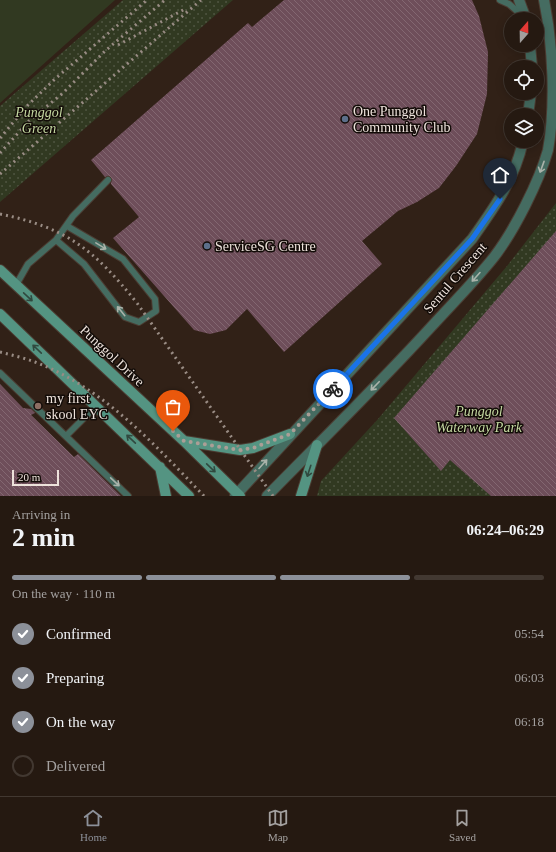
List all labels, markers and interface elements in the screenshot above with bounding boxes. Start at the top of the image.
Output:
north arrow [504,12,544,52]
map controls [504,12,544,148]
button: locate [504,60,544,100]
place label: One Punggol Community Club [353,104,451,135]
park label: Punggol Green [14,105,63,136]
button: layers [504,108,544,148]
marker: One Punggol Community Club [340,114,350,124]
pin [483,158,517,199]
one-way arrow [538,160,545,173]
icon: home [489,164,511,186]
place label: ServiceSG Centre [215,239,316,254]
street label: Sentul Crescent [420,240,490,316]
marker: ServiceSG Centre [202,241,212,251]
one-way arrow [95,243,107,251]
one-way arrow [471,272,480,282]
one-way arrow [23,292,33,301]
one-way arrow [117,306,126,317]
street label: Punggol Drive [77,323,147,389]
one-way arrow [32,345,42,354]
courier [313,369,353,409]
icon: bike [322,378,344,400]
one-way arrow [371,381,380,391]
pin [156,390,190,431]
place label: my first skool EYC [46,391,108,422]
icon: bag [162,396,184,418]
marker: my first skool EYC [33,401,43,411]
park label: Punggol Waterway Park [436,404,523,435]
one-way arrow [126,434,136,444]
one-way arrow [259,459,268,470]
one-way arrow [206,463,216,472]
one-way arrow [304,464,312,476]
scale bar [12,468,59,487]
text: 20 m [18,471,40,483]
one-way arrow [110,477,120,487]
text: Arriving in [12,507,70,522]
text: 06:24–06:29 [467,522,544,538]
text: 2 min [12,523,75,552]
text: On the way · 110 m [12,586,115,601]
icon: check [12,623,34,645]
text: Confirmed [46,626,111,642]
text: 05:54 [514,626,544,641]
icon: check [12,667,34,689]
text: Preparing [46,670,104,686]
text: 06:03 [514,670,544,685]
icon: check [12,711,34,733]
text: On the way [46,714,115,730]
text: 06:18 [514,714,544,729]
text: Delivered [46,758,105,774]
tab: Home [80,807,107,843]
tab: Map [267,807,289,843]
tab: Saved [449,807,476,843]

